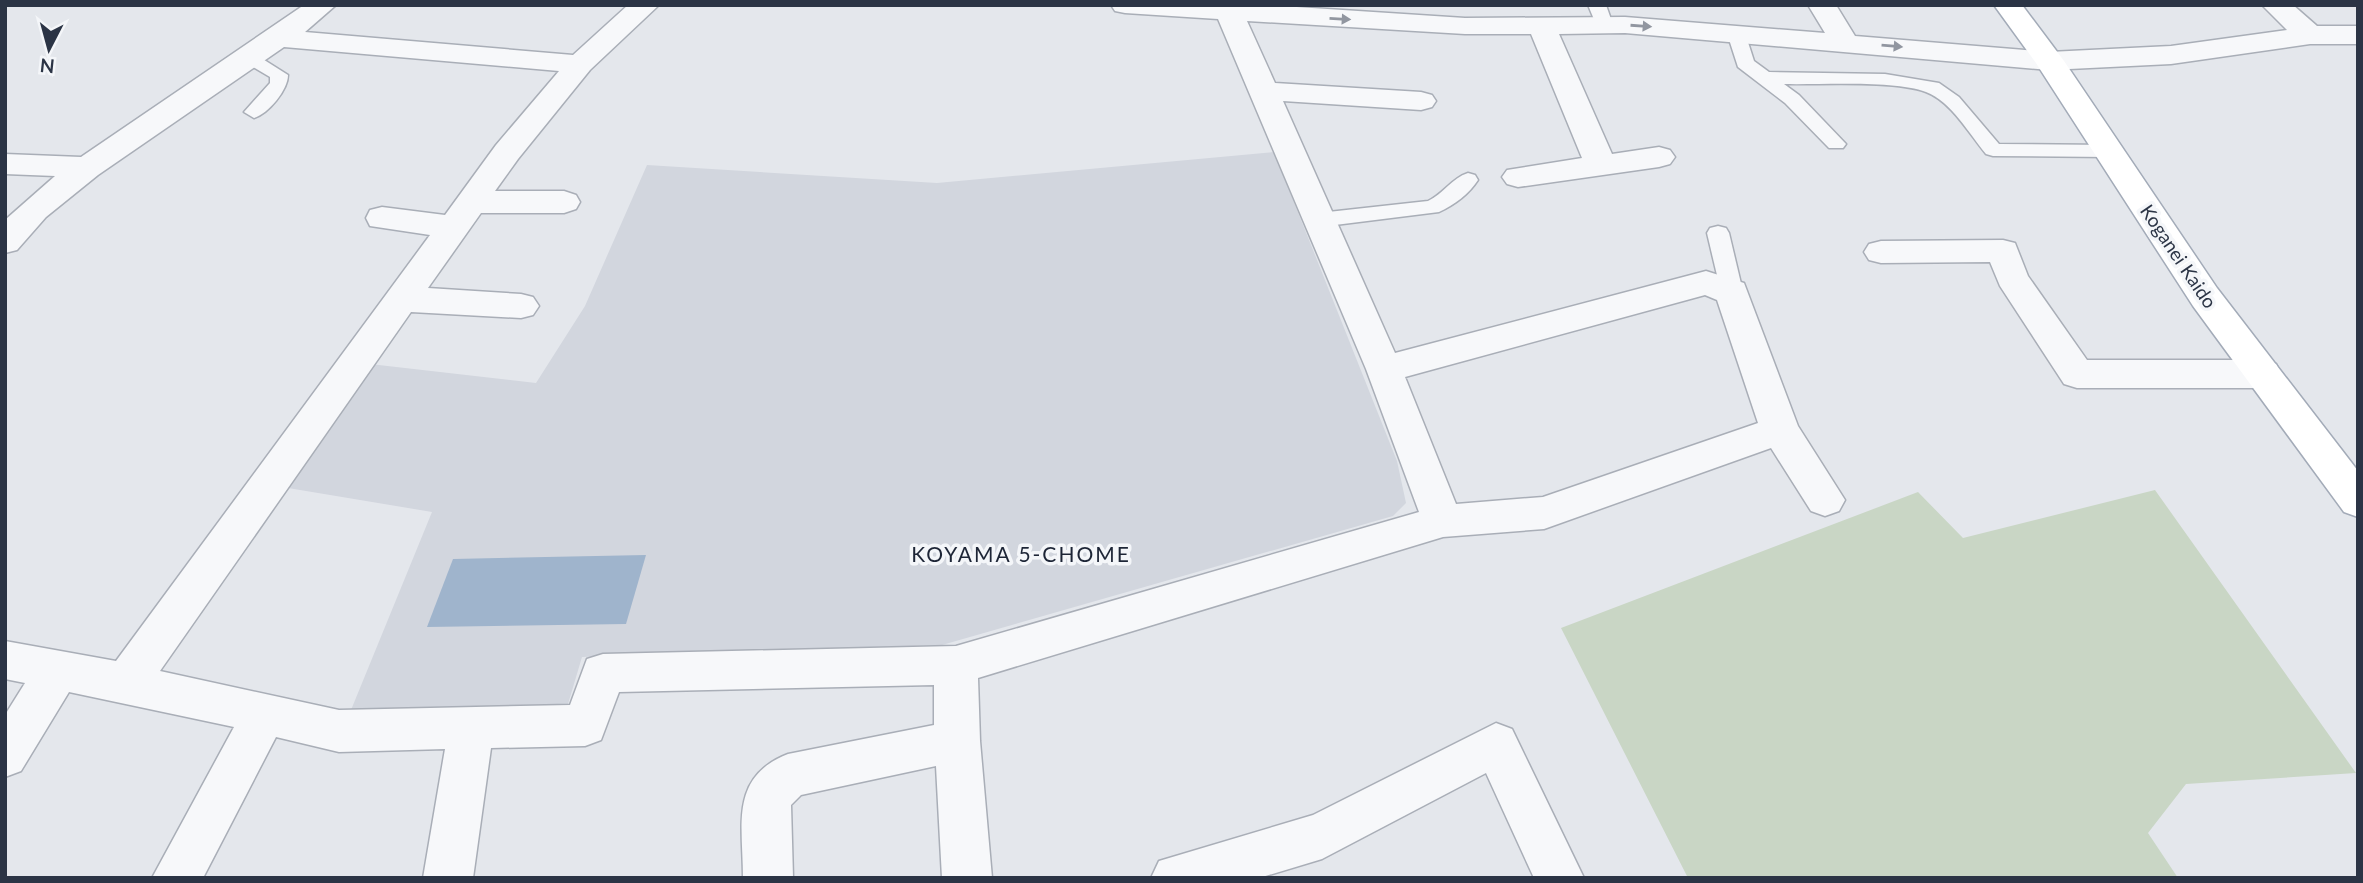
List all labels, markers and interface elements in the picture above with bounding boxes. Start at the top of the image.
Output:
north arrow [14,14,84,84]
one-way arrow [1329,14,1351,25]
one-way arrow [1630,20,1652,31]
one-way arrow [1881,41,1903,52]
text: N [39,54,56,79]
street label: Koganei Kaido [2136,200,2222,312]
district label: KOYAMA 5-CHOME [911,541,1131,566]

